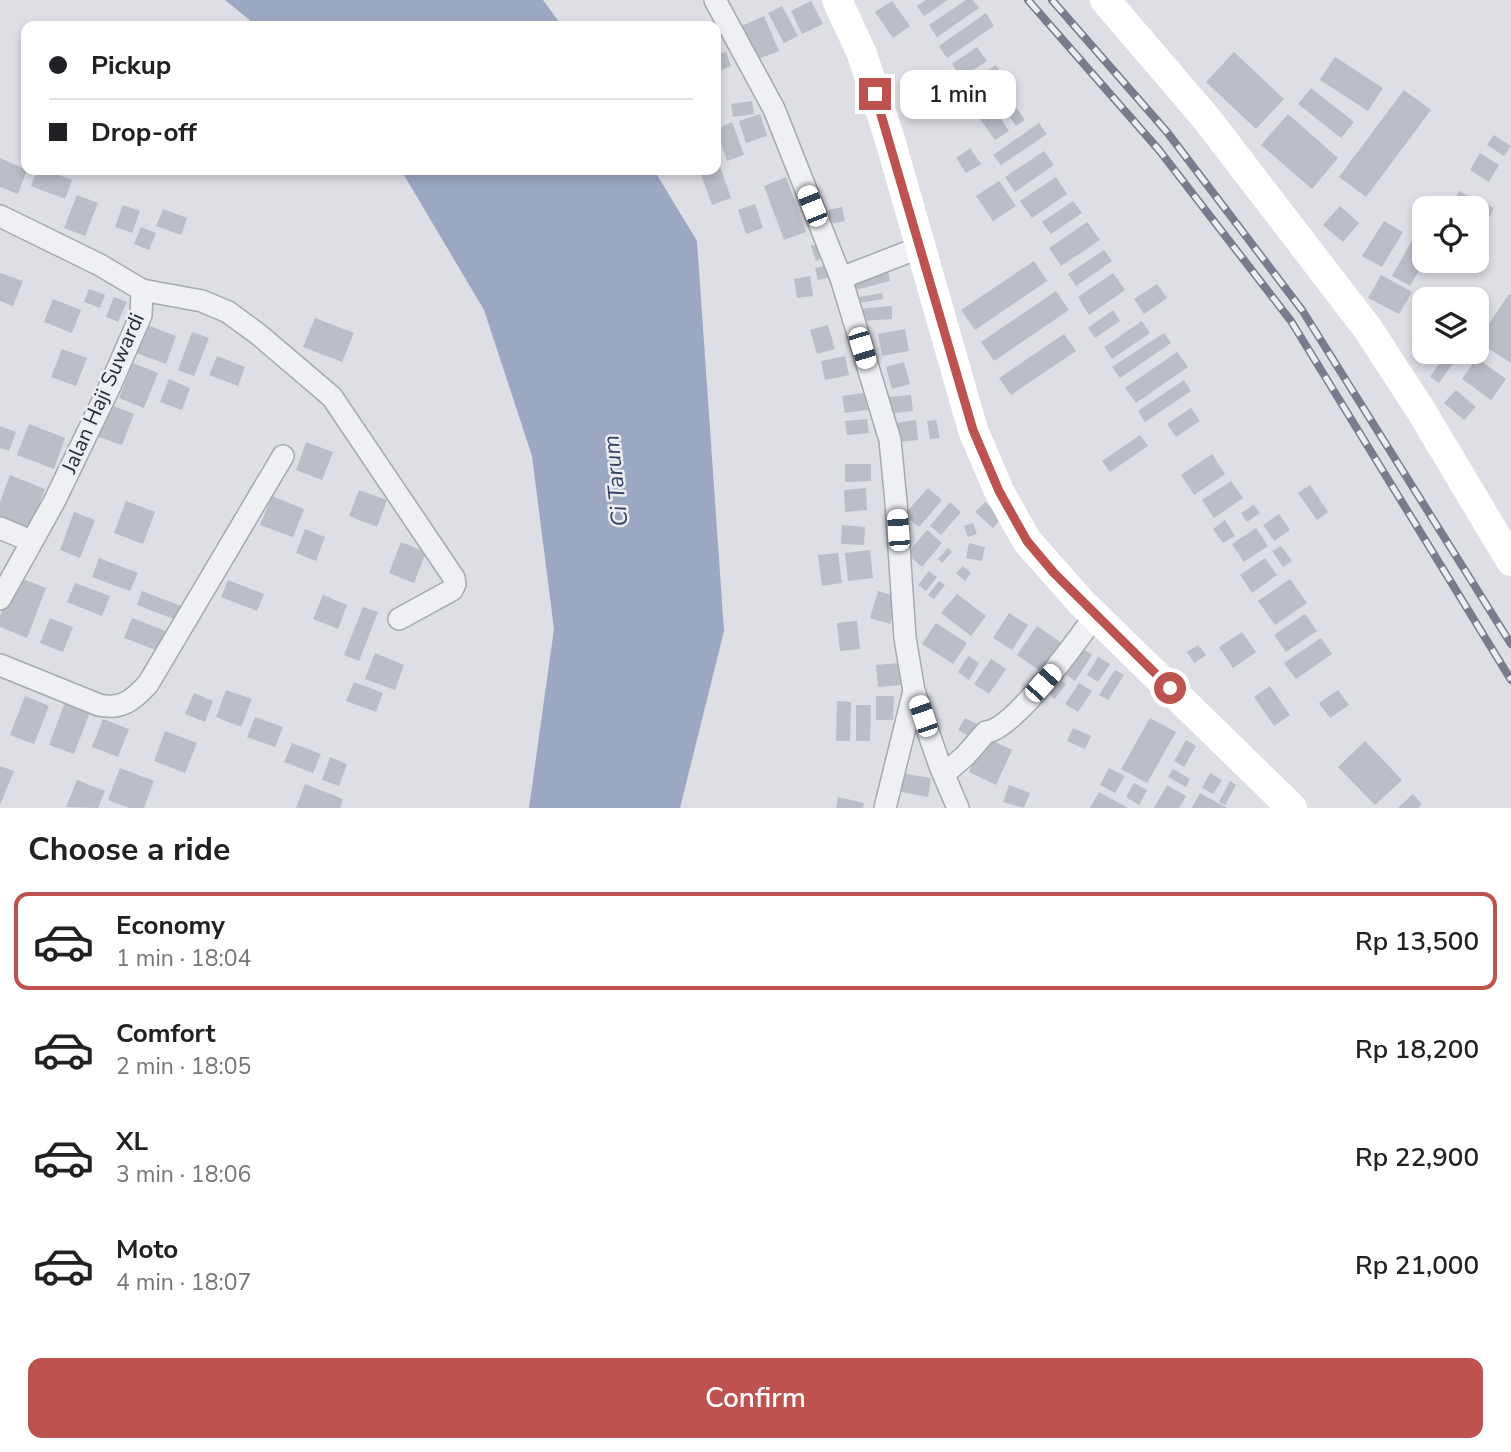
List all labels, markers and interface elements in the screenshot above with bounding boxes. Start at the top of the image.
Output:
text: Pickup [91,48,171,83]
callout: 1 min [900,70,1015,119]
route end [859,78,891,110]
text: 1 min [929,79,987,110]
text: Drop-off [91,115,197,150]
car [795,183,830,229]
map controls [1412,196,1489,364]
button: locate [1412,196,1489,273]
button: layers [1412,287,1489,364]
street label: Jalan Haji Suwardi [55,308,151,479]
car [846,325,879,371]
water label: Ci Tarum [595,434,636,528]
car [887,508,910,552]
car [1022,660,1065,706]
route start [1154,672,1186,704]
car [907,693,940,739]
text: Choose a ride [28,828,230,871]
text: Economy [116,908,225,943]
icon: car [32,910,95,973]
text: Rp 13,500 [1355,924,1479,959]
text: 1 min · 18:04 [116,943,251,974]
text: Comfort [116,1016,216,1051]
icon: car [32,1018,95,1081]
text: Rp 18,200 [1355,1032,1479,1067]
text: 2 min · 18:05 [116,1051,251,1082]
text: XL [116,1124,148,1159]
icon: car [32,1126,95,1189]
text: Rp 22,900 [1355,1140,1479,1175]
text: 3 min · 18:06 [116,1159,251,1190]
text: Moto [116,1232,178,1267]
icon: car [32,1234,95,1297]
text: Rp 21,000 [1355,1248,1479,1283]
text: 4 min · 18:07 [116,1267,251,1298]
button: Confirm [28,1358,1483,1438]

